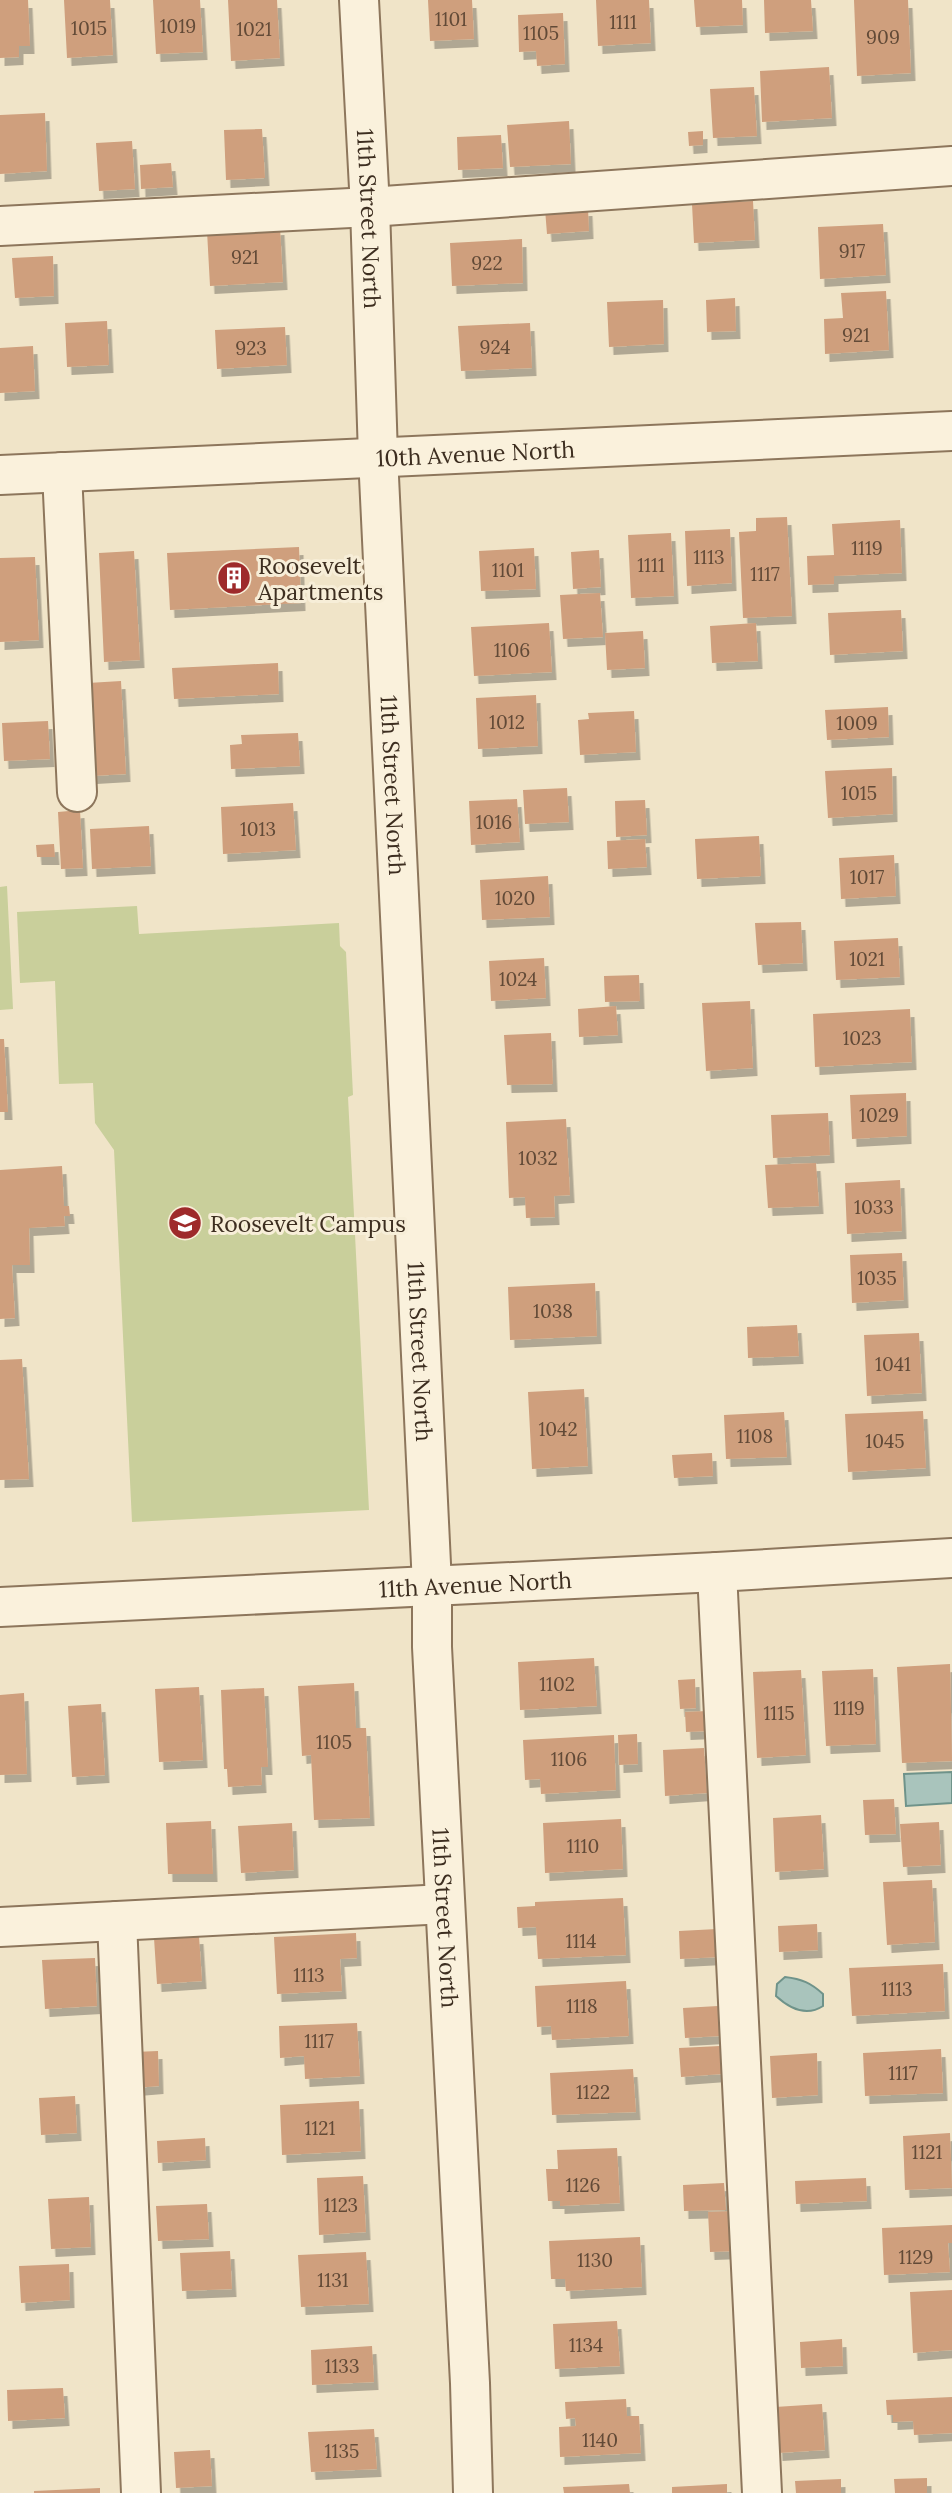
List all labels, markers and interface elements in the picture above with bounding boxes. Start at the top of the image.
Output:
house number: 1101 [435,7,467,31]
house number: 1111 [609,10,637,34]
house number: 1019 [160,14,196,38]
house number: 1015 [71,16,107,40]
house number: 1021 [236,17,272,41]
house number: 1105 [523,21,559,45]
house number: 909 [866,25,900,49]
street label: 11th Street North [351,128,388,310]
house number: 917 [839,239,866,263]
house number: 921 [231,245,259,269]
house number: 922 [471,251,503,275]
house number: 921 [842,323,870,347]
house number: 924 [479,335,511,359]
house number: 923 [235,336,267,360]
street label: 10th Avenue North [375,434,576,472]
house number: 1119 [851,536,883,560]
house number: 1113 [693,545,725,569]
place label: Roosevelt Apartments [257,551,383,606]
house number: 1111 [637,553,665,577]
house number: 1101 [492,558,524,582]
building icon: Roosevelt Apartments [215,559,253,597]
house number: 1117 [750,562,780,586]
house number: 1106 [494,638,530,662]
street label: 11th Street North [375,694,413,876]
house number: 1012 [489,710,525,734]
house number: 1009 [836,711,878,735]
house number: 1015 [841,781,877,805]
house number: 1016 [476,810,512,834]
house number: 1013 [240,817,276,841]
house number: 1017 [850,865,884,889]
house number: 1020 [495,886,535,910]
house number: 1021 [849,947,885,971]
house number: 1024 [499,967,537,991]
house number: 1023 [842,1026,882,1050]
house number: 1029 [859,1103,899,1127]
house number: 1032 [518,1146,558,1170]
house number: 1033 [854,1195,894,1219]
school or university icon: Roosevelt Campus [166,1204,204,1242]
place label: Roosevelt Campus [210,1209,406,1238]
street label: 11th Street North [402,1261,440,1443]
house number: 1035 [857,1266,897,1290]
house number: 1038 [533,1299,573,1323]
house number: 1041 [875,1352,911,1376]
house number: 1042 [538,1417,578,1441]
house number: 1108 [737,1424,773,1448]
house number: 1045 [865,1429,905,1453]
street label: 11th Avenue North [378,1565,573,1603]
house number: 1102 [539,1672,575,1696]
house number: 1119 [833,1696,865,1720]
house number: 1115 [763,1701,795,1725]
house number: 1105 [316,1730,352,1754]
house number: 1106 [551,1747,587,1771]
street label: 11th Street North [427,1827,465,2009]
house number: 1110 [567,1834,599,1858]
house number: 1114 [565,1929,597,1953]
house number: 1113 [293,1963,325,1987]
house number: 1113 [881,1977,913,2001]
house number: 1118 [566,1994,598,2018]
house number: 1117 [304,2029,334,2053]
house number: 1117 [888,2061,918,2085]
house number: 1122 [576,2080,610,2104]
house number: 1121 [305,2116,336,2140]
house number: 1121 [912,2140,943,2164]
house number: 1126 [565,2173,601,2197]
house number: 1123 [324,2193,358,2217]
house number: 1129 [898,2245,934,2269]
house number: 1130 [577,2248,613,2272]
house number: 1131 [317,2268,349,2292]
house number: 1134 [569,2333,603,2357]
house number: 1133 [325,2354,360,2378]
house number: 1140 [582,2428,618,2452]
house number: 1135 [325,2439,359,2463]

